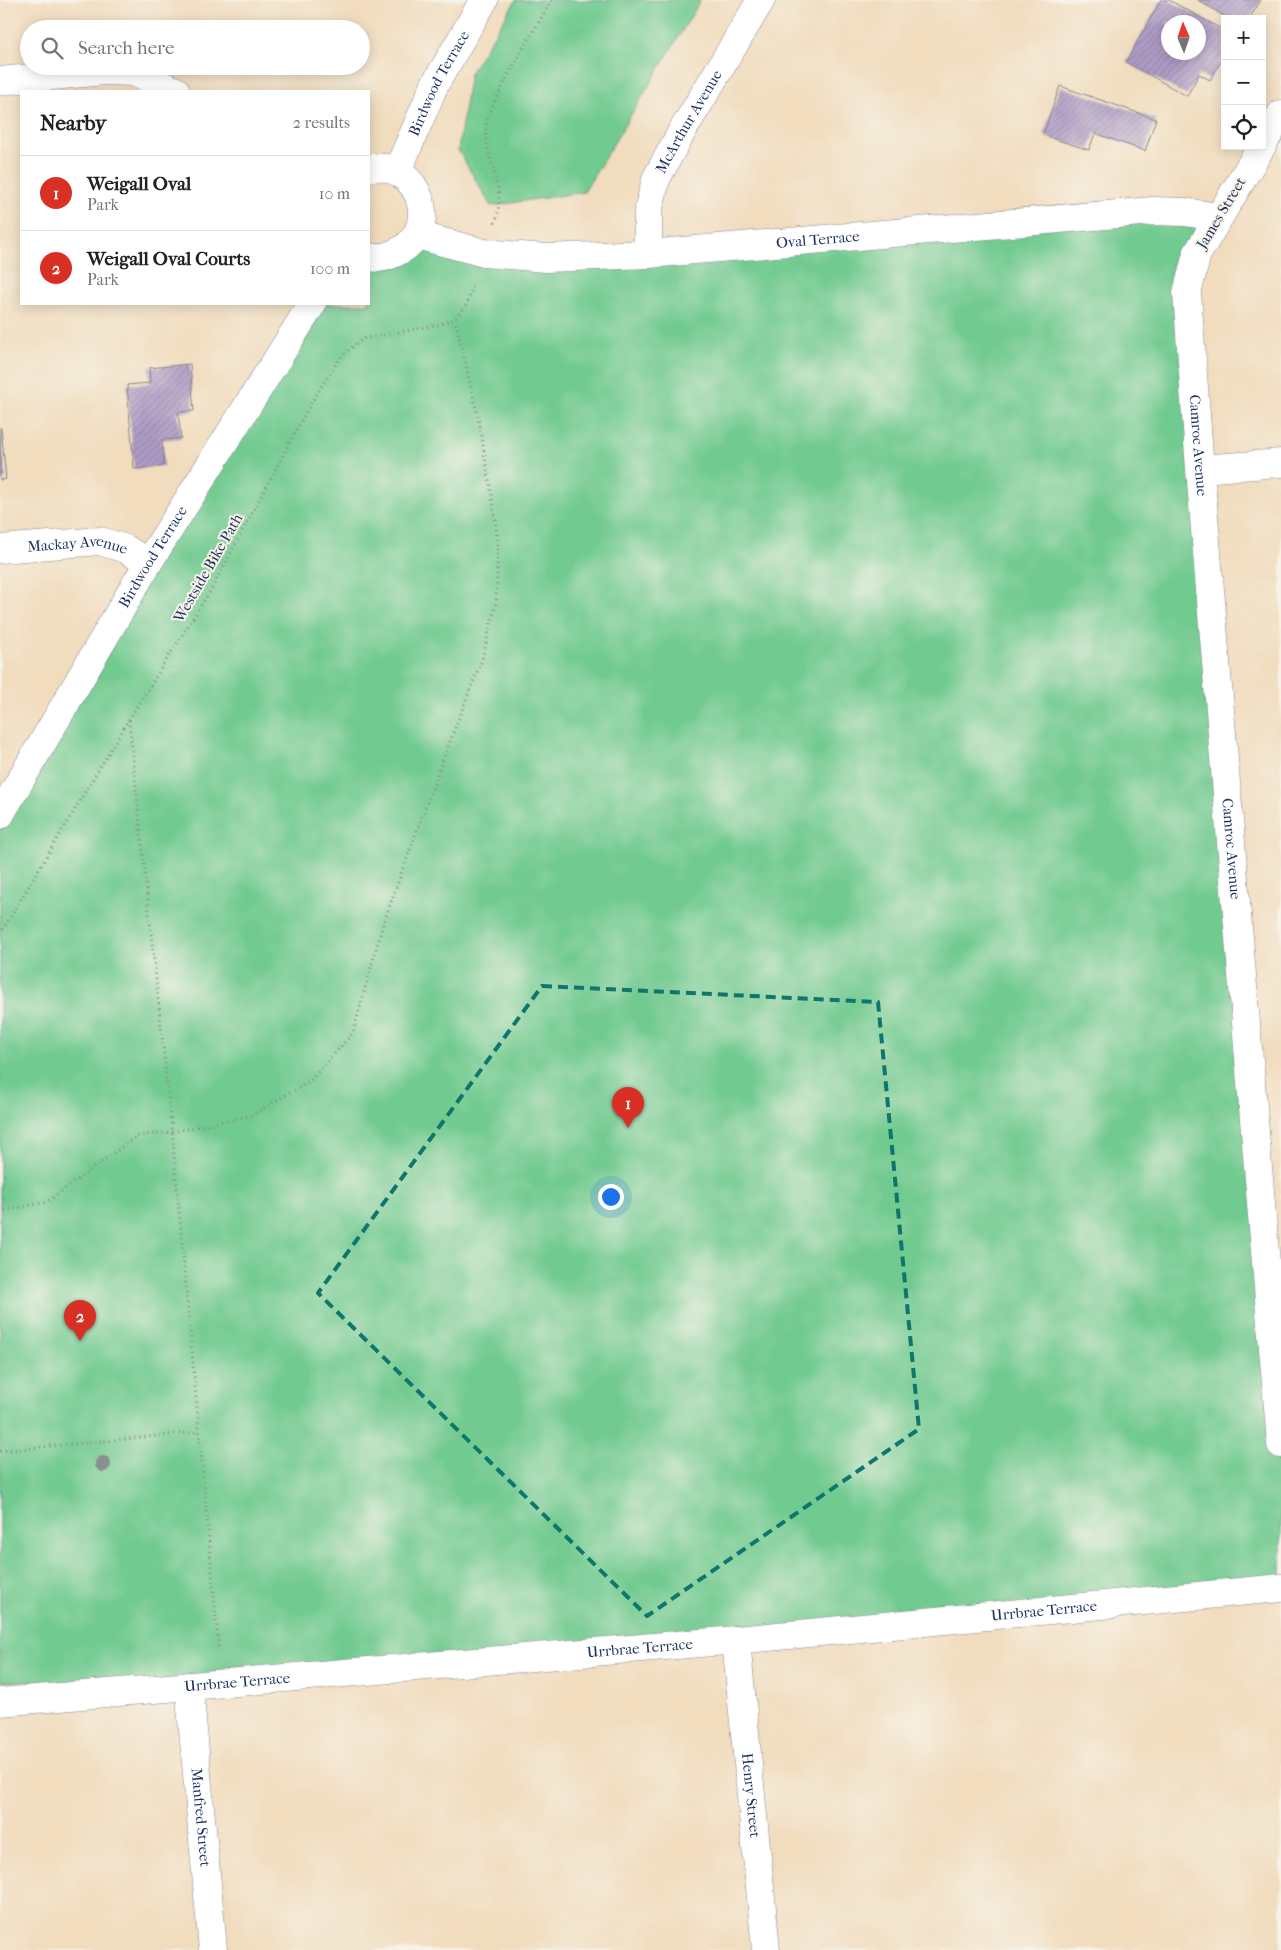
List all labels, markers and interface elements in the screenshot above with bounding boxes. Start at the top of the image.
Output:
north arrow [1161,15,1206,60]
map controls [1221,15,1266,150]
button: + [1221,15,1266,60]
search box [20,20,370,75]
street label: Birdwood Terrace [405,27,473,139]
icon: search [38,34,66,62]
text: Search here [78,37,174,59]
button: − [1221,60,1266,105]
street label: McArthur Avenue [652,66,726,176]
button: locate [1221,105,1266,150]
text: Nearby [40,111,106,135]
text: 2 results [293,113,350,132]
text: Weigall Oval [87,173,191,195]
street label: James Street [1192,173,1250,253]
text: 1 [53,184,59,203]
text: 10 m [319,184,350,203]
text: Park [87,195,119,214]
street label: Oval Terrace [775,227,861,252]
text: Weigall Oval Courts [87,248,250,270]
text: 2 [52,259,60,278]
text: 100 m [310,259,350,278]
text: Park [87,270,119,289]
street label: Camroc Avenue [1186,394,1211,497]
street label: Birdwood Terrace [115,502,191,611]
street label: Westside Bike Path [169,510,247,626]
street label: Mackay Avenue [27,531,130,558]
street label: Camroc Avenue [1218,797,1245,901]
pin: 1 [612,1087,644,1128]
your location [598,1184,624,1210]
pin: 2 [64,1300,96,1341]
street label: Urrbrae Terrace [990,1597,1098,1625]
street label: Urrbrae Terrace [586,1635,694,1662]
street label: Urrbrae Terrace [183,1669,291,1695]
street label: Henry Street [738,1752,764,1839]
street label: Manfred Street [188,1767,214,1868]

